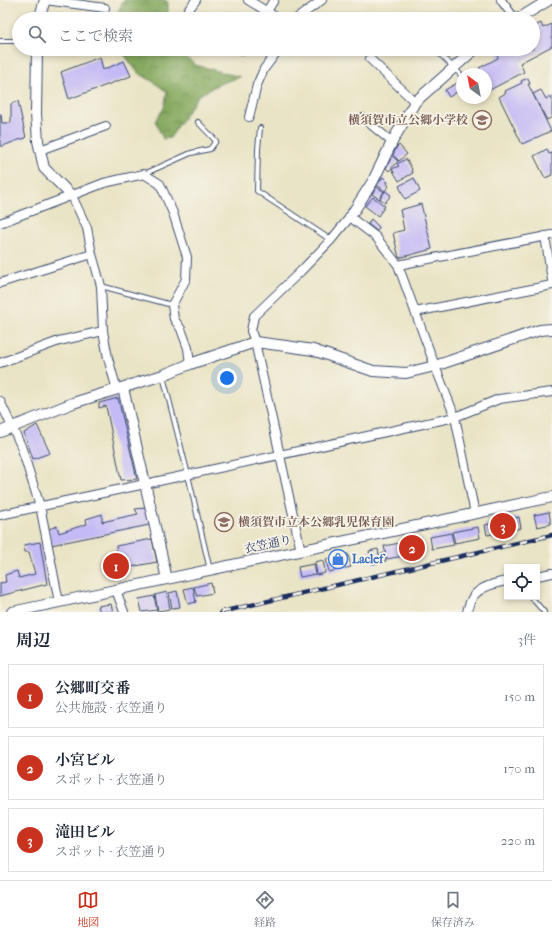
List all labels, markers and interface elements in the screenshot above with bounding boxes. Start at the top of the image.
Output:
search box [12,12,540,56]
icon: search [26,23,48,45]
text: ここで検索 [58,27,133,45]
north arrow [456,68,492,104]
school or university icon: 横須賀市立公郷小学校 [471,109,493,131]
place label: 横須賀市立公郷小学校 [348,113,468,127]
your location [217,368,237,388]
school or university icon: 横須賀市立本公郷乳児保育園 [213,511,235,533]
pin: 3 [490,511,516,541]
place label: 横須賀市立本公郷乳児保育園 [238,515,394,529]
street label: 衣笠通り [243,532,293,556]
pin: 2 [399,533,425,563]
shop icon: Laclef [327,548,349,570]
pin: 1 [103,551,129,581]
place label: Laclef [352,552,386,566]
map controls [504,564,540,600]
button: locate [504,564,540,600]
text: 周辺 [16,630,50,650]
text: 3件 [518,632,536,647]
text: 公郷町交番 [55,679,130,697]
text: 1 [28,689,32,704]
text: 150 m [504,689,535,704]
text: 公共施設 · 衣笠通り [55,700,167,715]
text: 小宮ビル [55,751,115,769]
text: 2 [27,761,33,776]
text: 170 m [503,761,535,776]
text: スポット · 衣笠通り [55,772,167,787]
text: 滝田ビル [55,823,115,841]
text: 3 [27,833,33,848]
text: 220 m [501,833,535,848]
text: スポット · 衣笠通り [55,844,167,859]
tab: 地図 [77,889,99,929]
tab: 経路 [254,889,276,929]
tab: 保存済み [431,889,475,929]

